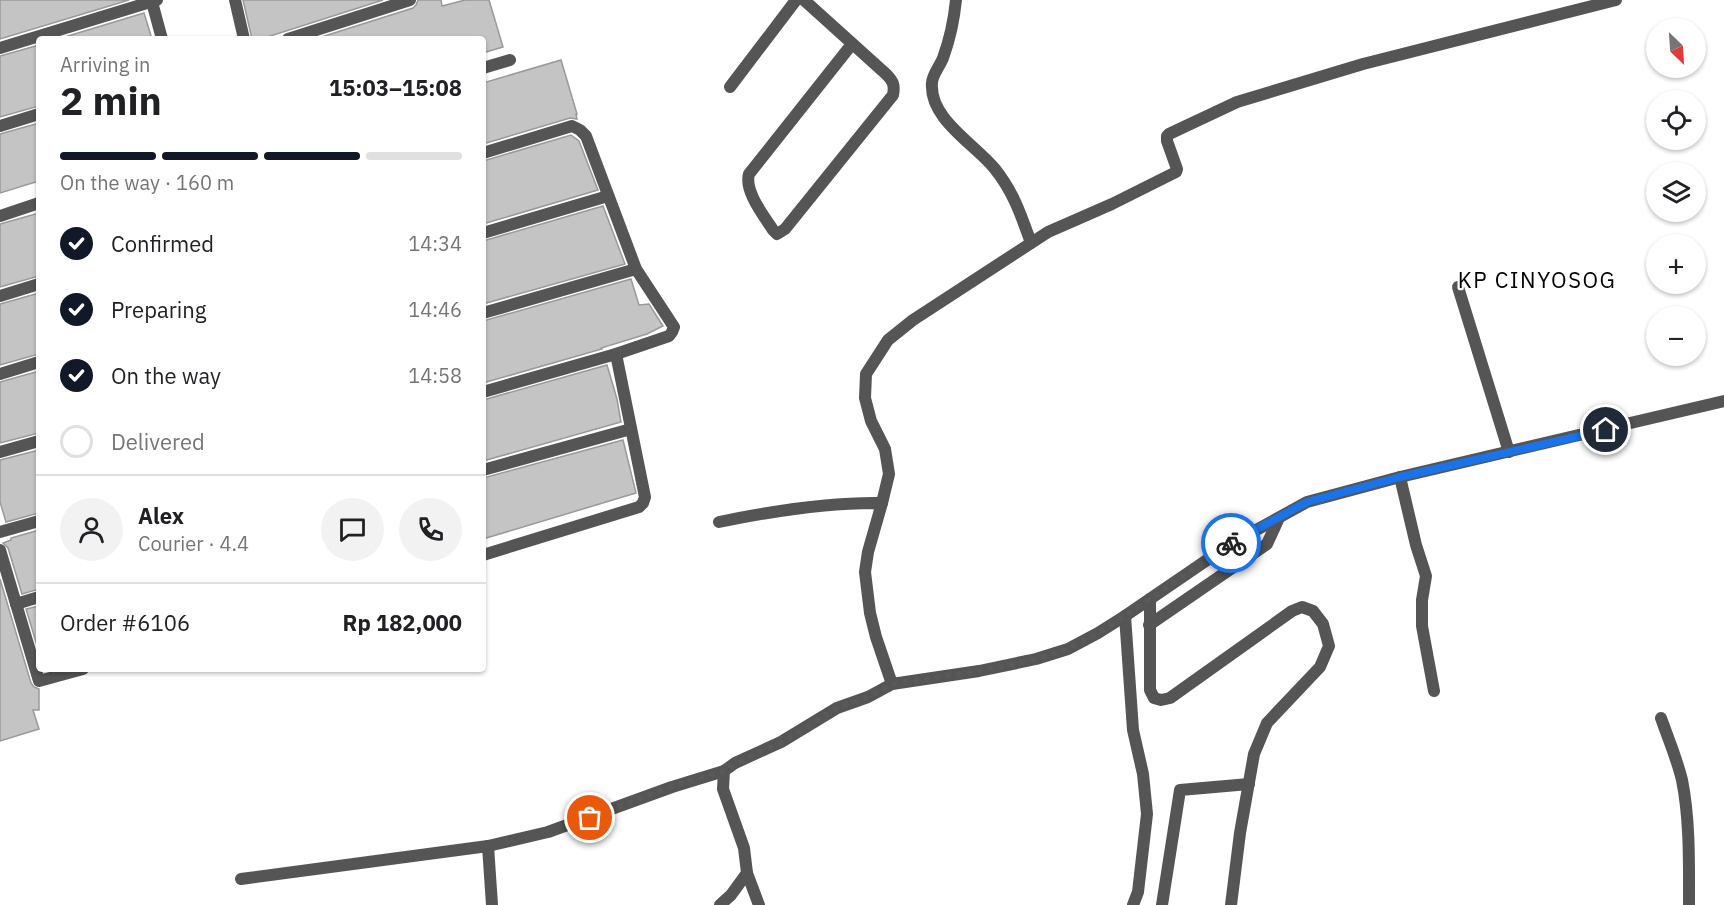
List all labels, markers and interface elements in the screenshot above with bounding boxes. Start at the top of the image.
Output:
north arrow [1646,18,1706,78]
map controls [1646,18,1706,366]
text: Arriving in [60,51,150,78]
text: 15:03–15:08 [329,73,462,102]
text: 2 min [60,75,162,126]
button: locate [1646,90,1706,150]
button: layers [1646,162,1706,222]
text: On the way · 160 m [60,169,234,196]
icon: check [60,227,93,260]
text: Confirmed [111,229,214,258]
text: 14:34 [408,230,462,257]
button: + [1646,234,1706,294]
district label: KP CINYOSOG [1458,265,1616,294]
icon: check [60,293,93,326]
text: Preparing [111,295,206,324]
text: 14:46 [408,296,462,323]
button: − [1646,306,1706,366]
icon: check [60,359,93,392]
text: On the way [111,361,221,390]
text: 14:58 [408,362,462,389]
pin [1580,404,1631,455]
icon: home [1589,413,1622,446]
text: Delivered [111,427,205,456]
button: person [60,498,123,561]
button: chat [321,498,384,561]
button: phone [399,498,462,561]
text: Alex [138,501,184,530]
courier [1201,513,1261,573]
icon: bike [1215,527,1248,560]
text: Courier · 4.4 [138,530,249,557]
text: Order #6106 [60,608,190,637]
text: Rp 182,000 [343,608,462,637]
pin [564,792,615,843]
icon: bag [573,801,606,834]

